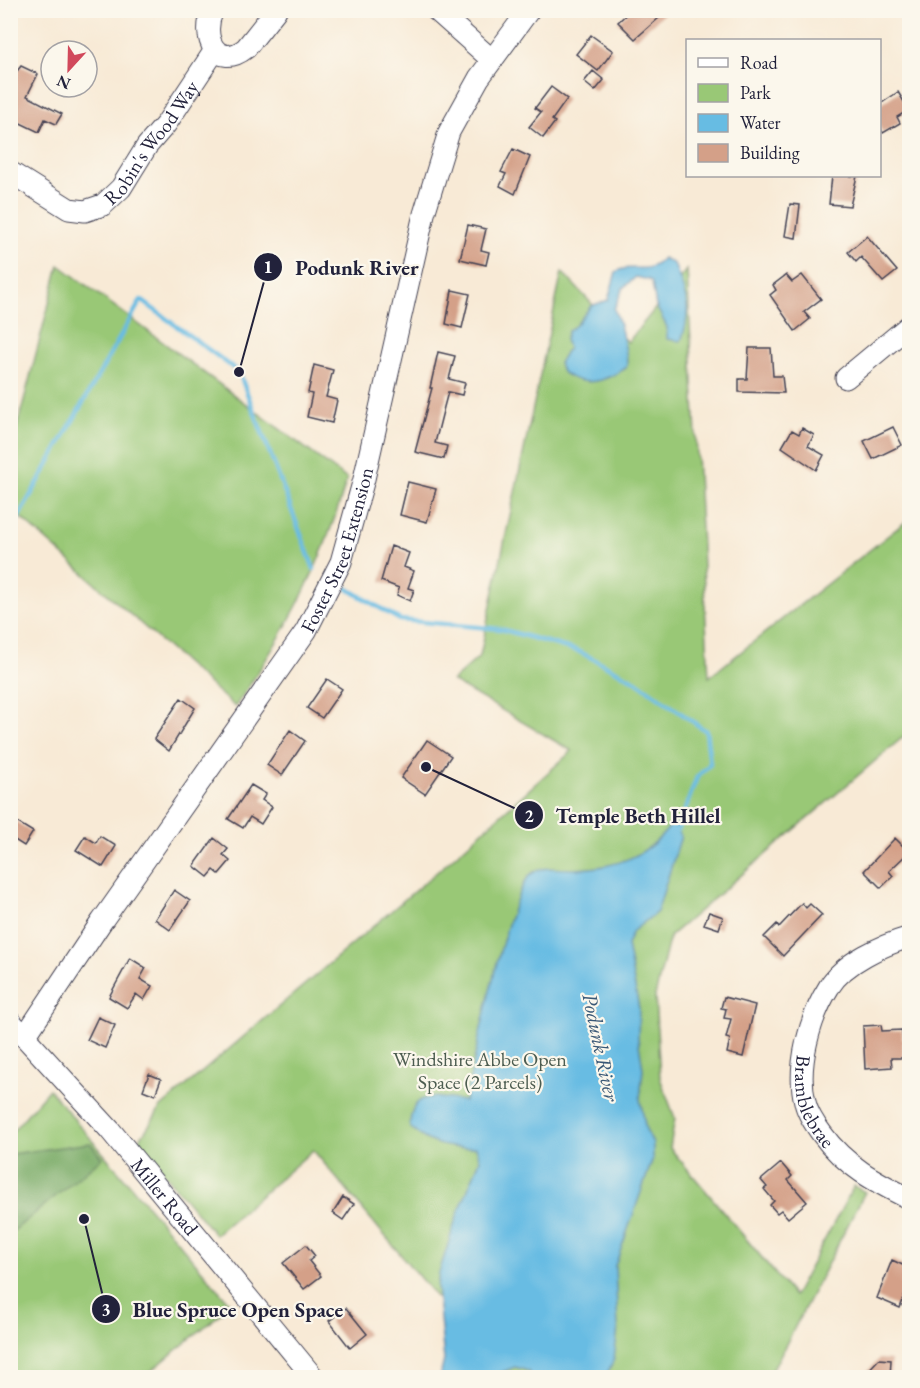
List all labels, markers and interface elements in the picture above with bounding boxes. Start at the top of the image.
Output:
north arrow [39,39,99,99]
legend [686,39,881,177]
text: Road [740,51,779,74]
text: N [54,70,74,95]
street label: Robin's Wood Way [98,75,204,211]
text: Park [740,81,771,104]
text: Water [740,111,781,134]
text: Building [740,141,800,164]
callout: Podunk River [253,248,430,287]
text: Podunk River [295,254,419,281]
text: 1 [263,255,273,278]
street label: Foster Street Extension [294,464,379,637]
callout: Temple Beth Hillel [514,796,733,835]
text: Temple Beth Hillel [556,802,720,829]
text: 2 [524,804,534,827]
water label: Podunk River [576,990,626,1105]
park label: Windshire Abbe Open Space (2 Parcels) [393,1046,567,1095]
street label: Bramblebrae [789,1054,841,1154]
street label: Miller Road [125,1152,205,1241]
callout: Blue Spruce Open Space [91,1290,355,1329]
text: Blue Spruce Open Space [133,1296,343,1323]
text: 3 [101,1298,111,1321]

